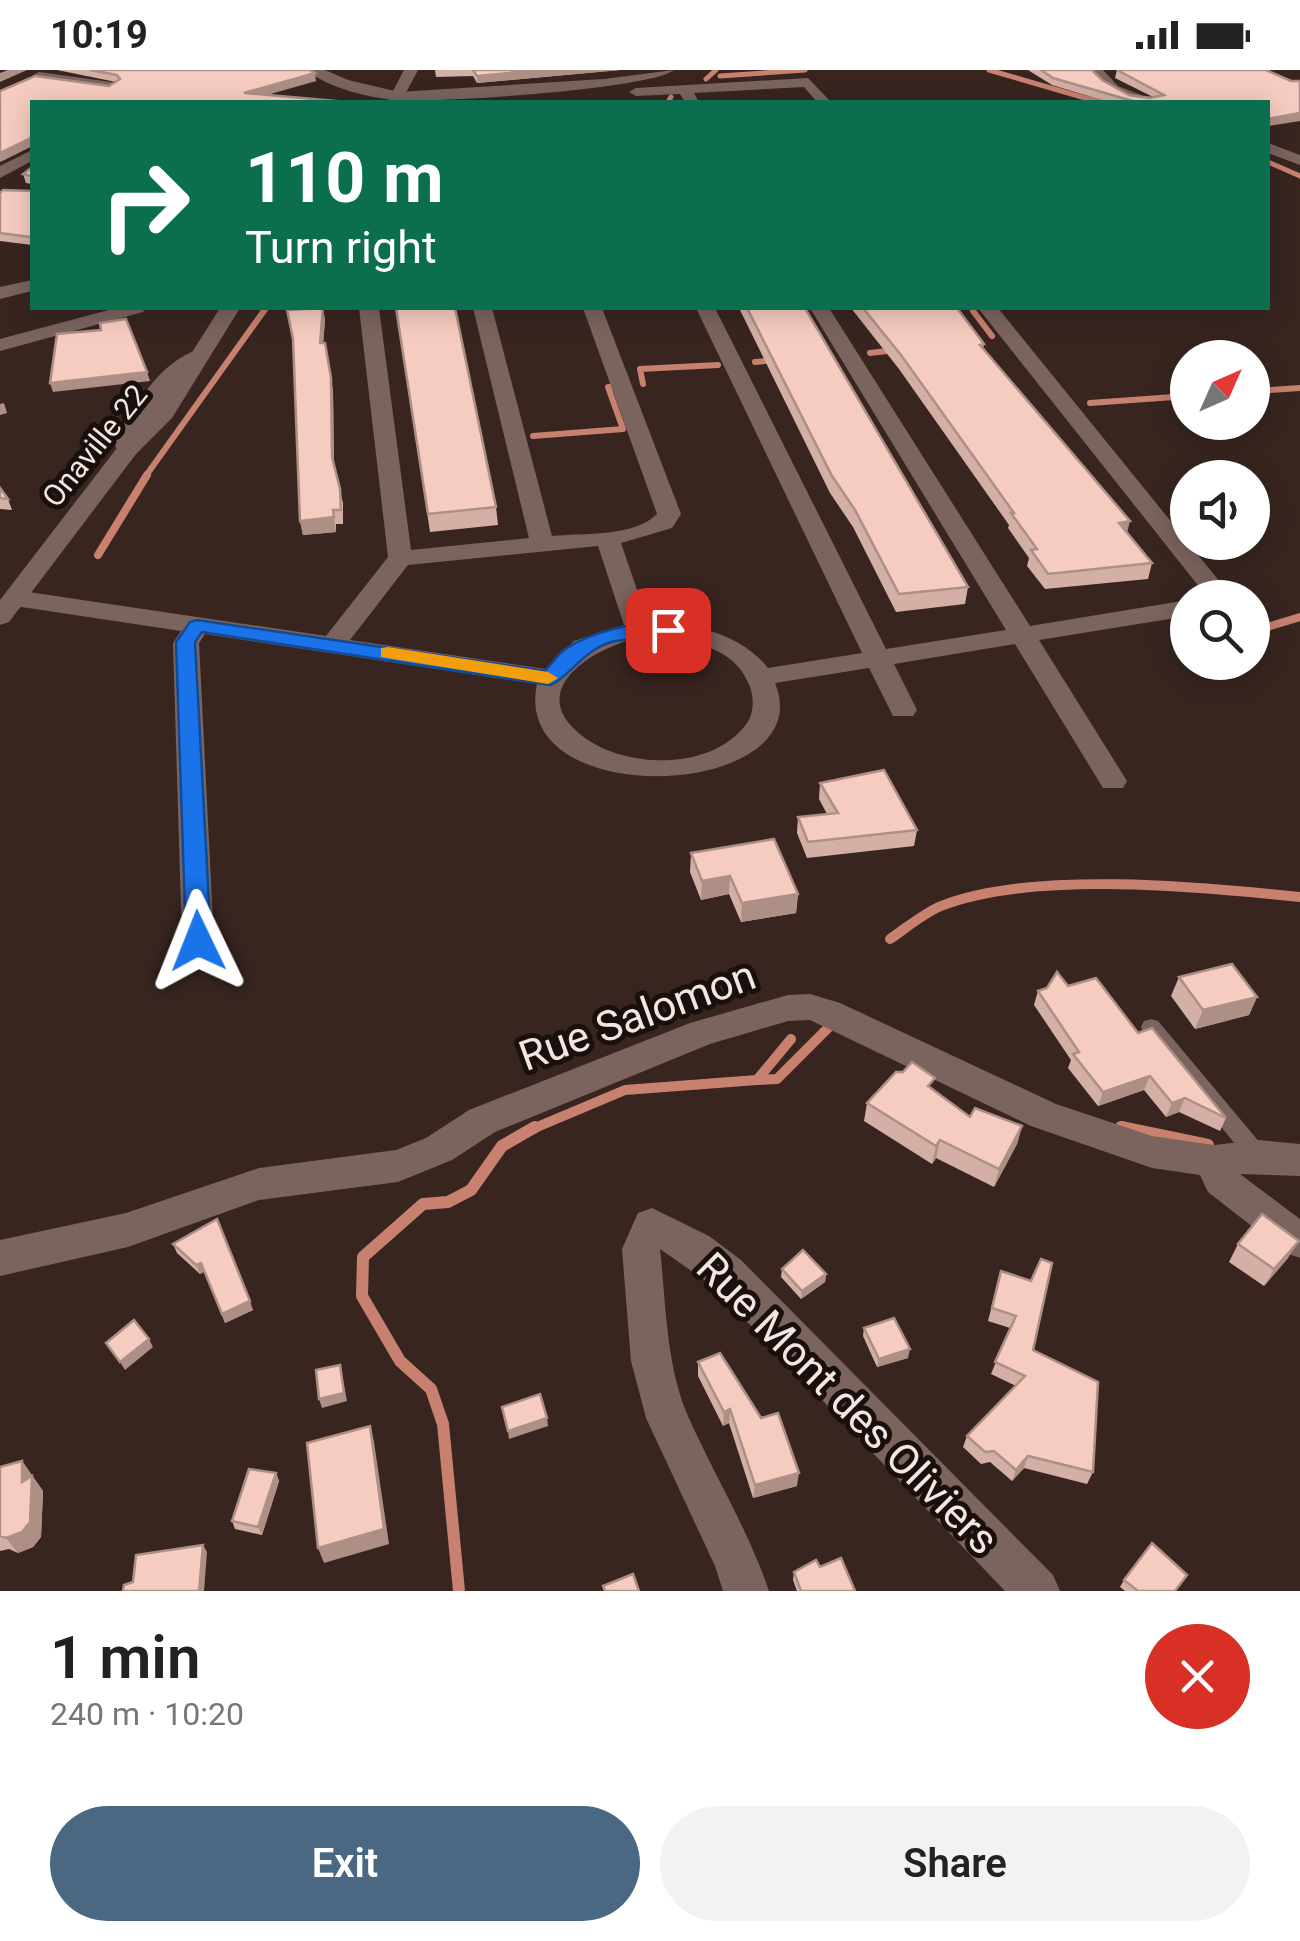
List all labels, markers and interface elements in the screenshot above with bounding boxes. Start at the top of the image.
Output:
text: 10:19 [50,13,148,57]
text: 110 m [245,137,444,219]
icon: right [80,140,210,270]
text: Turn right [245,221,437,274]
north arrow [1170,340,1270,440]
map controls [1170,340,1270,680]
street label: Onaville 22 [35,378,154,514]
button: sound [1170,460,1270,560]
button: search [1170,580,1270,680]
pin [626,588,711,673]
icon: arrive [641,603,696,658]
position arrow [146,889,250,993]
street label: Rue Salomon [512,950,762,1081]
street label: Rue Mont des Oliviers [687,1243,1008,1564]
text: 1 min [50,1622,200,1693]
button: close [1145,1624,1250,1729]
text: 240 m · 10:20 [50,1695,244,1733]
button: Exit [50,1806,640,1921]
button: Share [660,1806,1250,1921]

